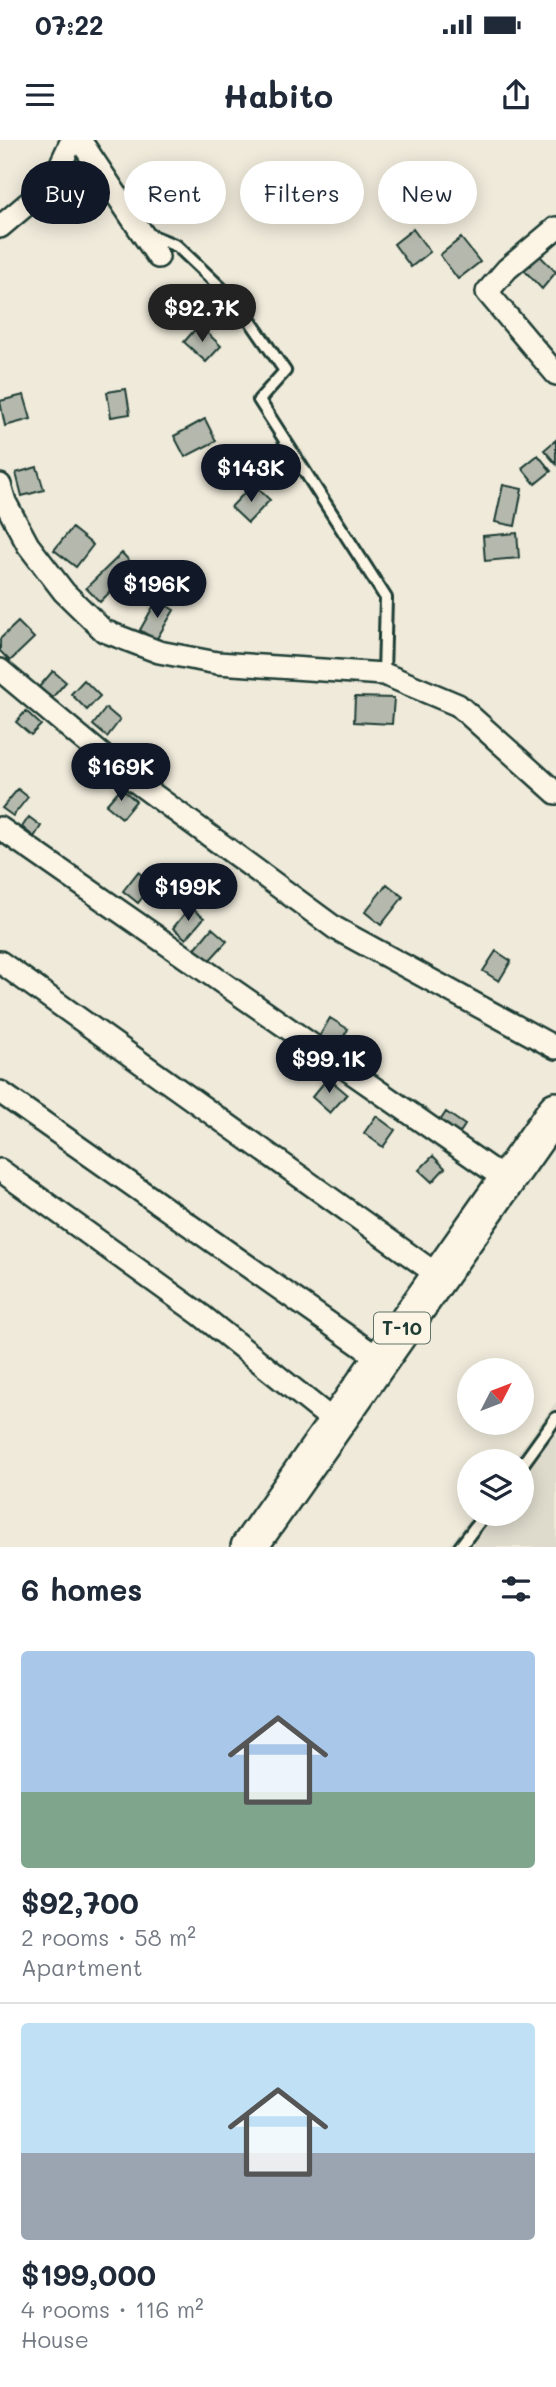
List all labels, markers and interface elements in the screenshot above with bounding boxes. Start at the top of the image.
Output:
text: 07:22 [35,8,104,42]
text: Habito [223,74,333,116]
icon: menu [21,76,59,114]
icon: share [497,76,535,114]
chip: Buy [21,161,110,224]
chip: Rent [124,161,226,224]
chip: Filters [240,161,364,224]
chip: New [378,161,477,224]
pin: $92.7K [145,284,259,344]
text: $92.7K [164,292,240,322]
pin: $143K [202,444,300,504]
text: $143K [217,452,285,482]
pin: $196K [108,560,206,620]
text: $196K [123,568,191,598]
pin: $169K [72,744,170,803]
text: $169K [87,751,155,781]
pin: $199K [139,864,237,923]
text: $199K [154,871,222,901]
pin: $99.1K [272,1035,386,1095]
text: $99.1K [292,1043,366,1073]
road number: T-10 [374,1312,430,1344]
north arrow [457,1358,534,1435]
map controls [457,1358,534,1526]
button: layers [457,1449,534,1526]
text: 6 homes [21,1569,142,1609]
icon: filters [497,1570,535,1608]
icon: home [215,1697,341,1823]
text: $92,700 [21,1882,139,1922]
text: 2 rooms · 58 m² [21,1922,196,1952]
text: Apartment [21,1952,143,1982]
icon: home [215,2069,341,2195]
text: $199,000 [21,2254,156,2294]
text: 4 rooms · 116 m² [21,2294,204,2324]
text: House [21,2324,89,2354]

